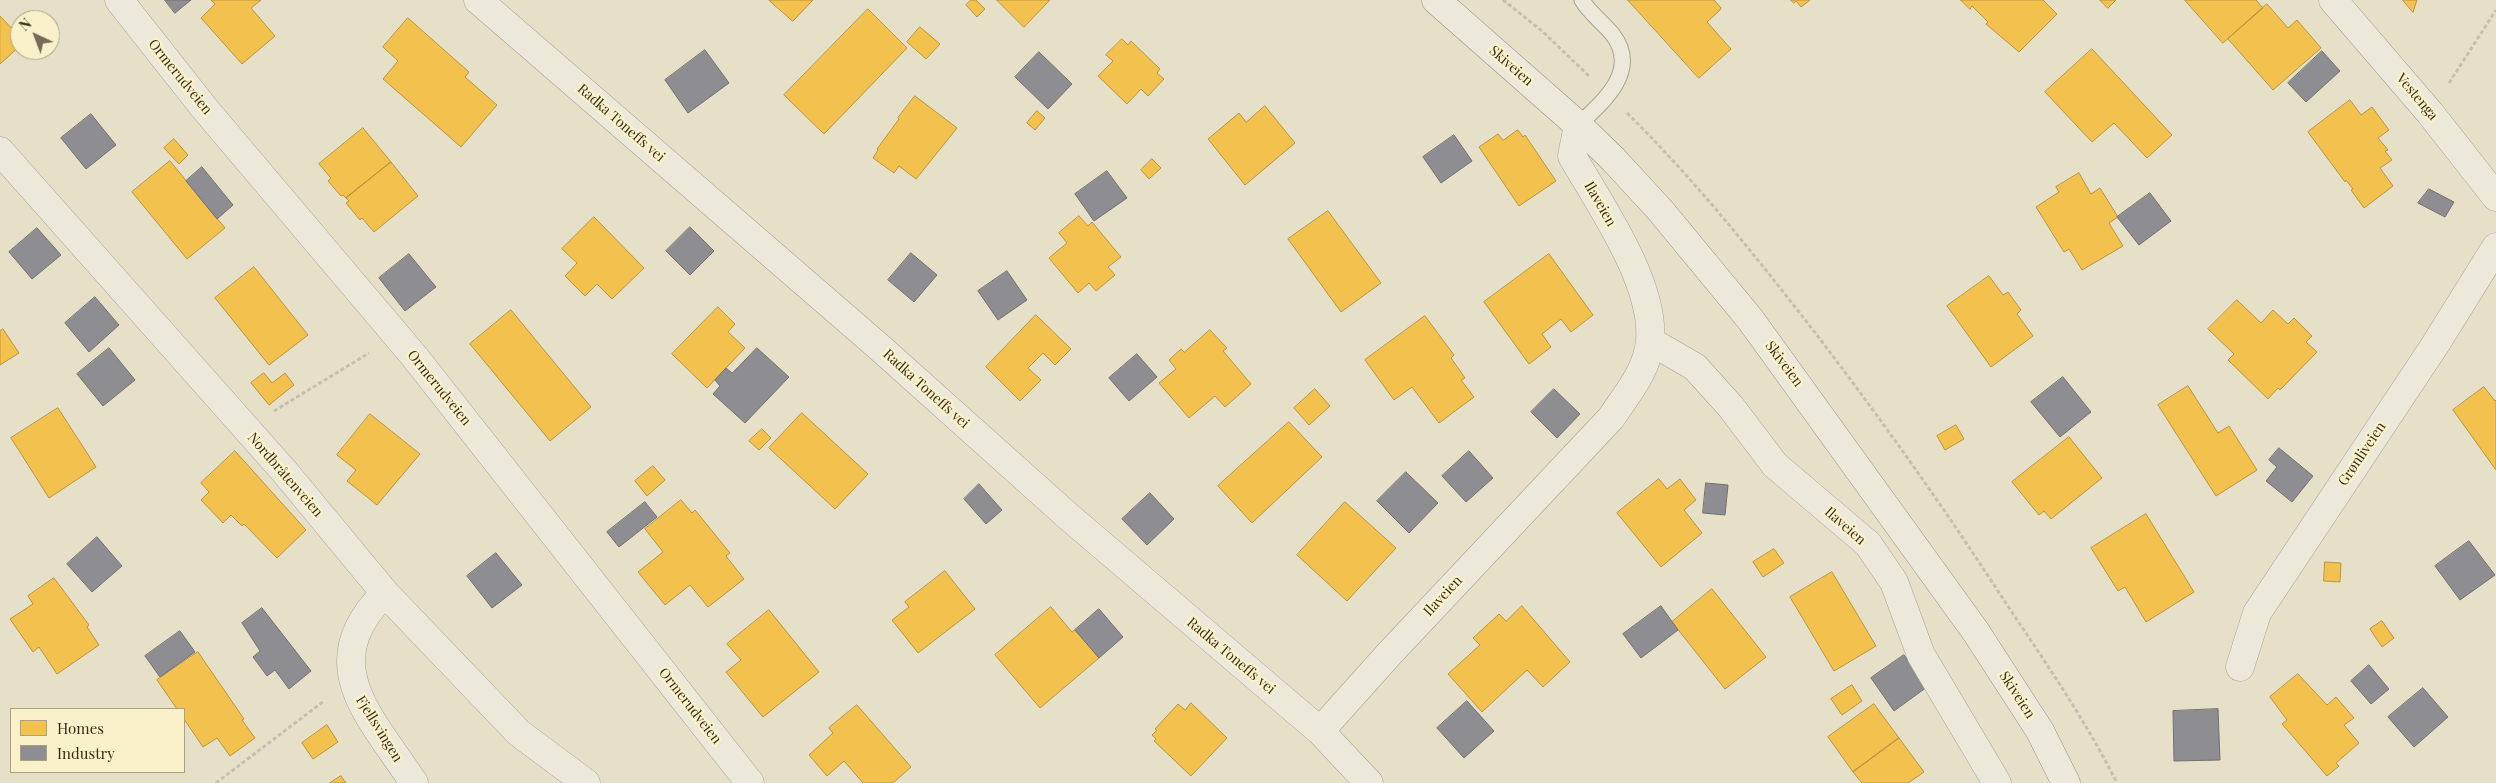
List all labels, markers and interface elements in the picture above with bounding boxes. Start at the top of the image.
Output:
north arrow [10,10,60,60]
text: N [15,14,35,35]
street label: Ormerudveien [145,36,215,118]
street label: Skiveien [1486,42,1536,90]
street label: Vestenga [2393,70,2441,124]
street label: Radka Toneffs vei [574,81,668,165]
street label: Ilaveien [1580,179,1620,229]
street label: Skiveien [1761,338,1807,390]
street label: Radka Toneffs vei [879,346,973,432]
street label: Ormerudveien [404,347,474,429]
street label: Grønliveien [2335,419,2389,489]
street label: Nordbråtenveien [244,429,326,521]
street label: Ilaveien [1821,504,1869,548]
street label: Ilaveien [1420,572,1466,620]
street label: Radka Toneffs vei [1183,614,1279,698]
street label: Ormerudveien [655,665,725,747]
street label: Skiveien [1996,668,2038,722]
street label: Fjellsvingen [352,693,406,765]
legend [10,708,185,773]
text: Homes [57,718,104,738]
text: Industry [57,743,115,763]

